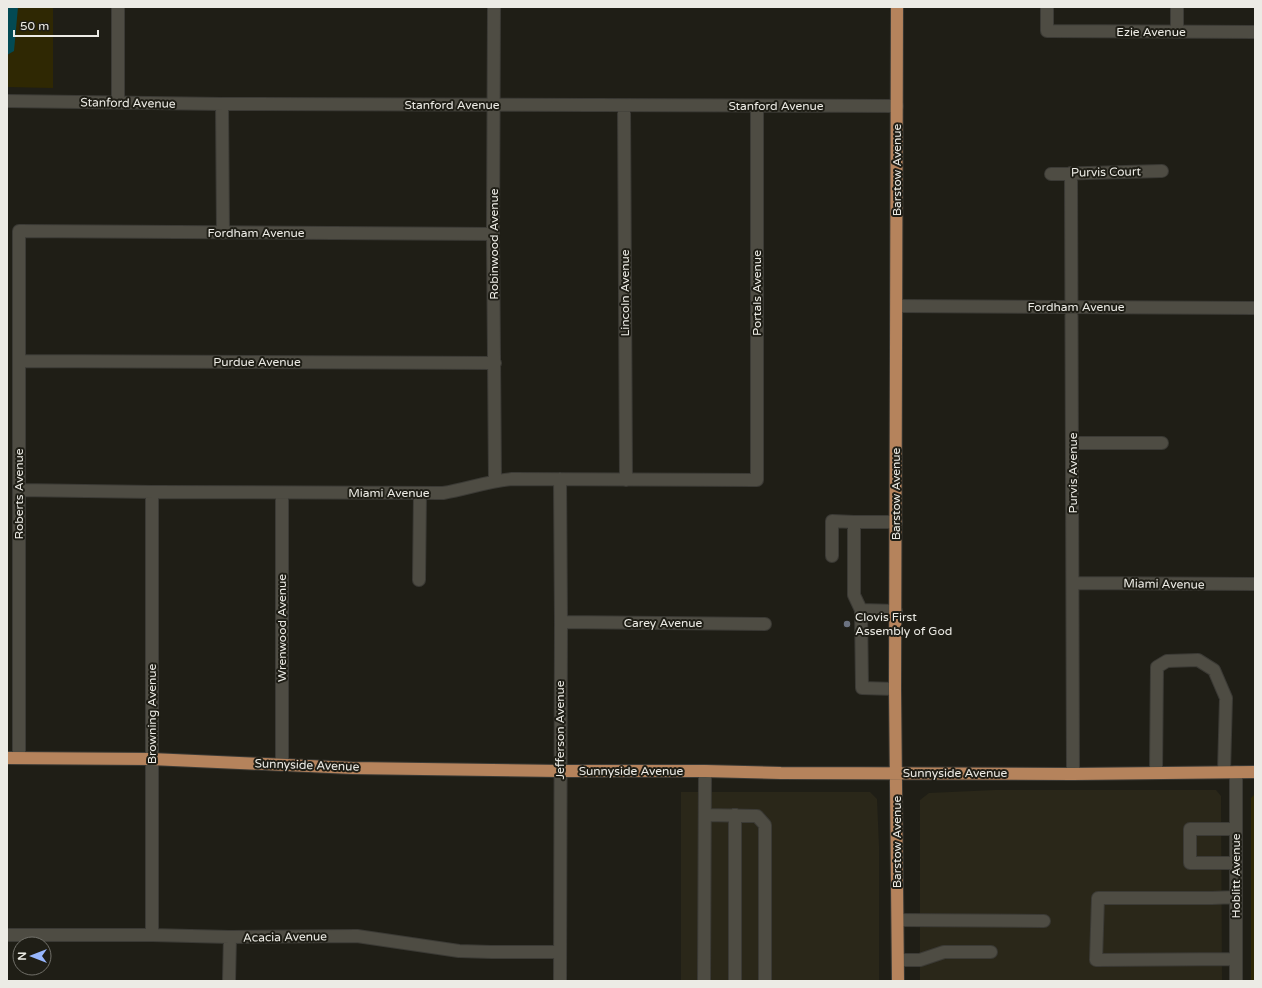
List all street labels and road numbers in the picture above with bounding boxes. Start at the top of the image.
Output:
street label: Ezie Avenue [1116,25,1186,39]
street label: Stanford Avenue [80,95,176,111]
street label: Stanford Avenue [404,98,500,112]
street label: Stanford Avenue [728,99,824,113]
street label: Barstow Avenue [890,123,904,216]
street label: Purvis Court [1071,164,1142,180]
street label: Robinwood Avenue [487,188,501,300]
street label: Fordham Avenue [207,226,305,240]
street label: Lincoln Avenue [618,249,632,337]
street label: Portals Avenue [750,250,764,336]
street label: Fordham Avenue [1027,300,1125,314]
street label: Purdue Avenue [213,355,301,369]
street label: Purvis Avenue [1066,432,1080,514]
street label: Barstow Avenue [889,447,903,540]
street label: Roberts Avenue [12,448,26,540]
street label: Miami Avenue [348,486,430,500]
street label: Wrenwood Avenue [275,574,289,682]
street label: Miami Avenue [1123,576,1205,592]
street label: Carey Avenue [624,616,703,630]
street label: Browning Avenue [145,663,159,764]
street label: Jefferson Avenue [553,680,567,780]
street label: Sunnyside Avenue [254,756,360,774]
street label: Sunnyside Avenue [579,764,684,778]
street label: Sunnyside Avenue [903,766,1008,780]
street label: Barstow Avenue [890,795,904,888]
street label: Hoblitt Avenue [1229,833,1243,918]
street label: Acacia Avenue [243,929,327,945]

